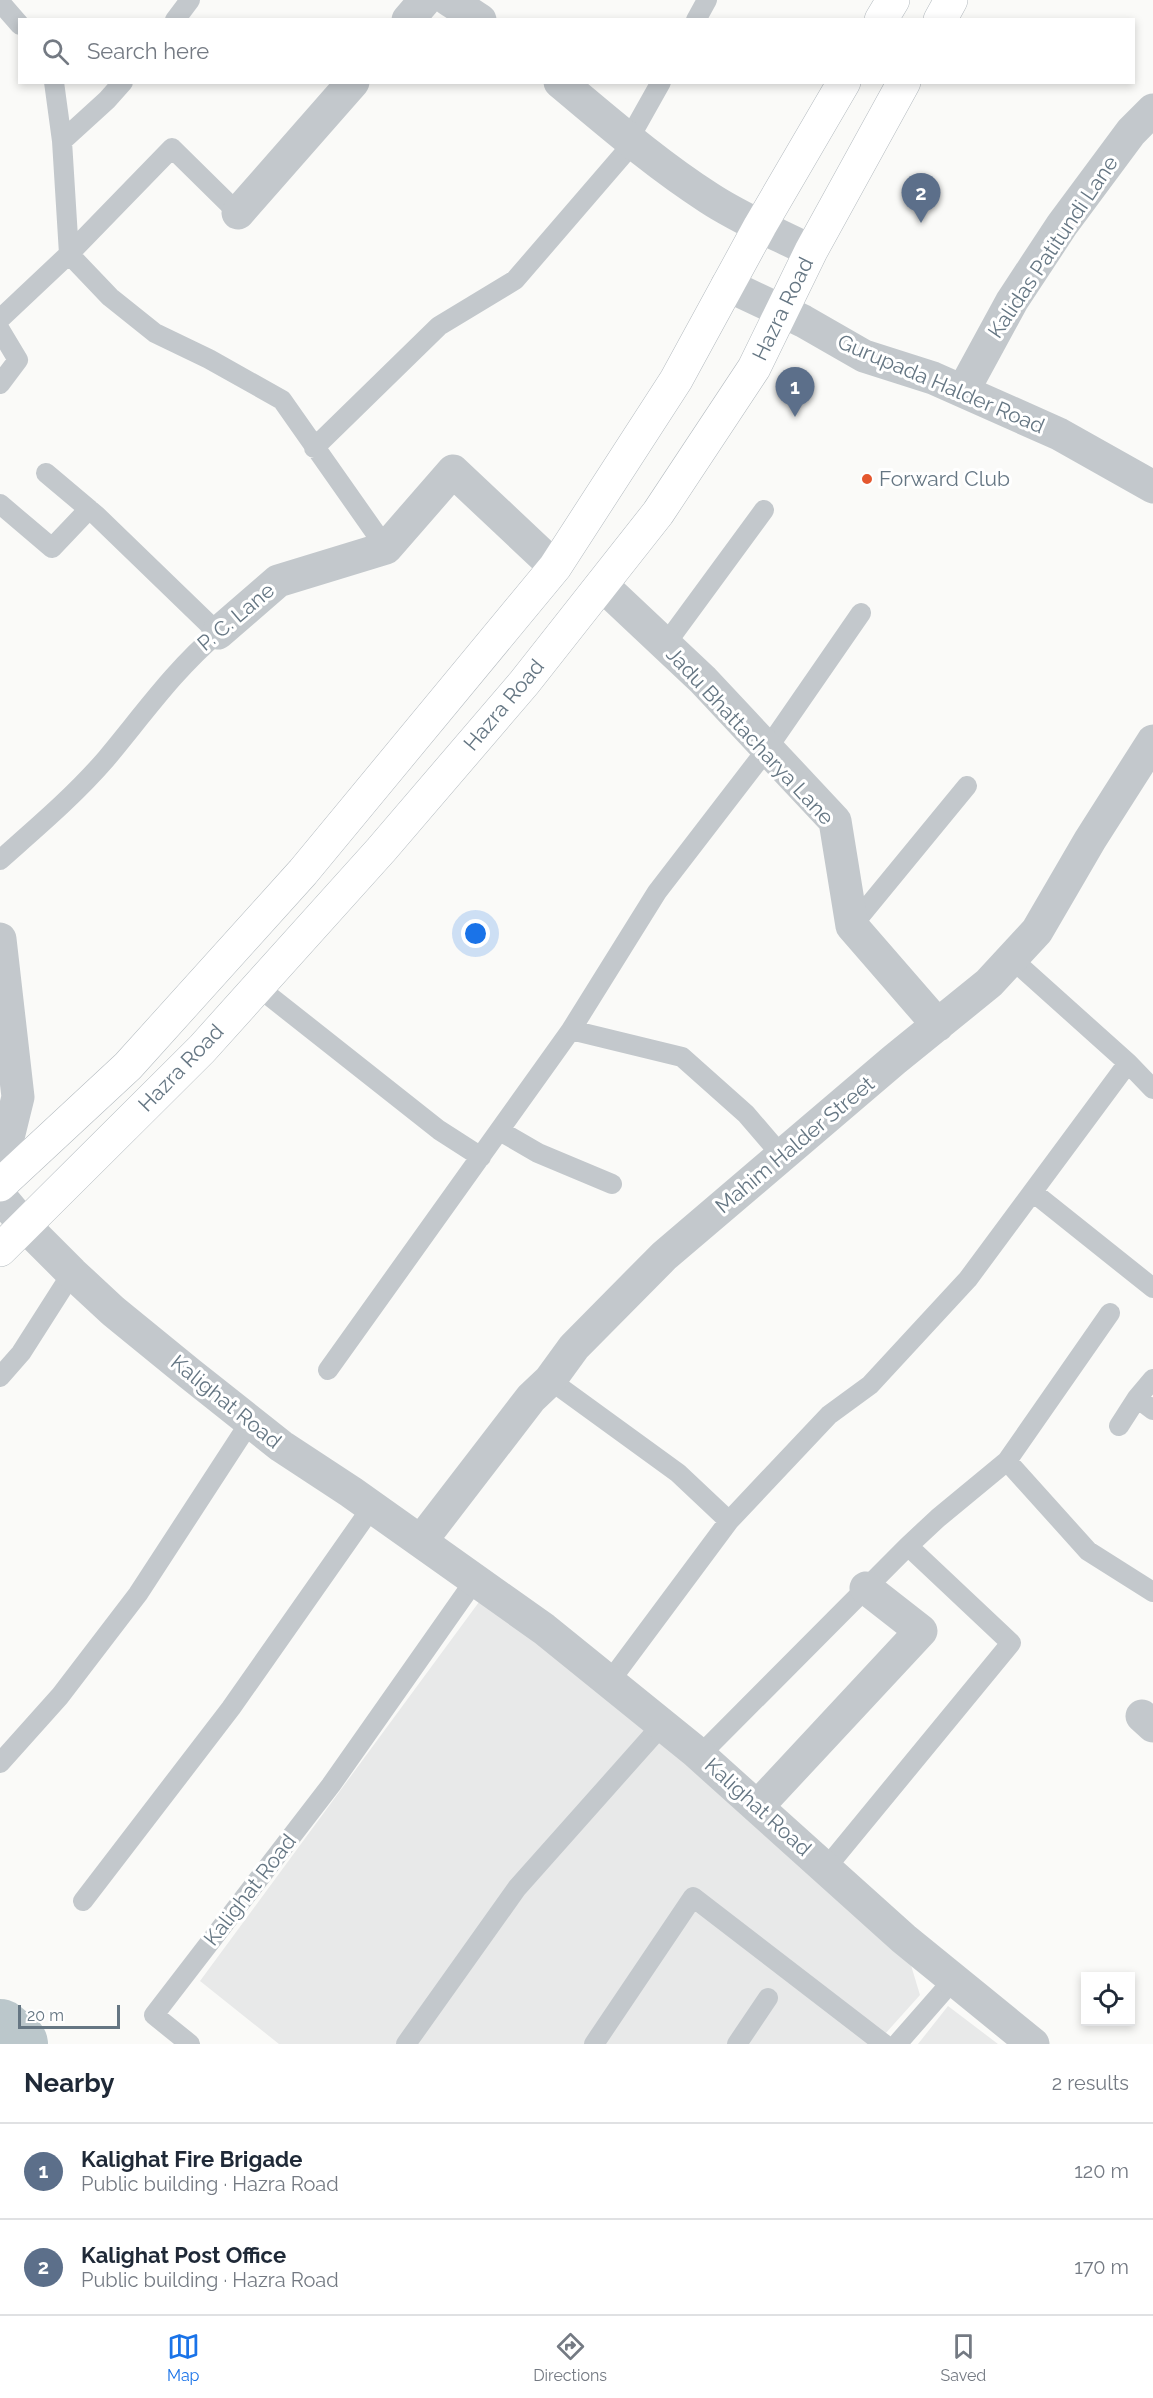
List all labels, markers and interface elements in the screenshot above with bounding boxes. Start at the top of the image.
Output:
search box [18,18,1135,84]
icon: search [39,35,72,68]
text: Search here [87,38,209,64]
street label: Kalidas Patitundi Lane [982,151,1123,342]
pin: 2 [902,174,940,223]
street label: Hazra Road [747,253,818,364]
street label: Gurupada Halder Road [834,329,1048,438]
pin: 1 [776,368,814,417]
place label: Forward Club [879,466,1010,491]
marker: Forward Club [860,472,874,486]
street label: P. C. Lane [192,577,279,656]
street label: Jadu Bhattacharya Lane [661,642,839,830]
street label: Hazra Road [458,654,549,755]
your location [461,919,490,948]
street label: Hazra Road [133,1019,228,1117]
street label: Mahim Halder Street [710,1071,879,1218]
street label: Kalighat Road [166,1350,286,1454]
street label: Kalighat Road [700,1752,817,1861]
street label: Kalighat Road [198,1829,301,1950]
map controls [1081,1972,1135,2026]
button: locate [1081,1972,1135,2026]
scale bar [18,2002,120,2030]
text: 20 m [27,2006,64,2025]
text: Nearby [24,2068,114,2098]
text: 2 results [1052,2071,1129,2095]
text: Kalighat Fire Brigade [81,2146,302,2172]
text: 1 [39,2159,48,2183]
text: 120 m [1074,2159,1129,2183]
text: Public building · Hazra Road [81,2172,339,2196]
text: Kalighat Post Office [81,2242,286,2268]
text: 2 [38,2255,49,2279]
text: 170 m [1074,2255,1129,2279]
text: Public building · Hazra Road [81,2268,339,2292]
tab: Map [167,2330,200,2385]
tab: Directions [533,2330,607,2385]
tab: Saved [940,2330,986,2385]

